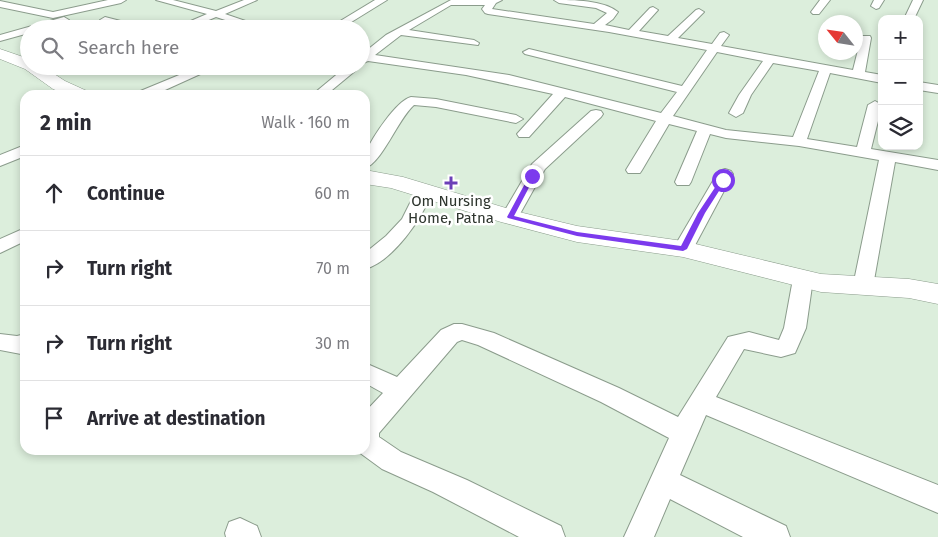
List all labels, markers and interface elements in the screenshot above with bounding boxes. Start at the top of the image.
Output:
north arrow [818,15,863,60]
map controls [878,15,923,150]
button: + [878,15,923,60]
search box [20,20,370,75]
icon: search [38,34,66,62]
text: Search here [78,36,179,59]
button: − [878,60,923,105]
button: layers [878,105,923,150]
text: 2 min [40,110,92,136]
text: Walk · 160 m [261,113,350,132]
route end [521,165,544,188]
route start [712,169,735,192]
marker: Om Nursing Home, Patna [444,176,458,190]
icon: ahead [40,179,68,207]
text: Continue [87,182,165,205]
text: 60 m [315,184,350,203]
place label: Om Nursing Home, Patna [408,192,494,227]
icon: right [40,254,68,282]
text: Turn right [87,257,172,280]
text: 70 m [316,259,350,278]
icon: right [40,329,68,357]
text: Turn right [87,332,172,355]
text: 30 m [315,334,350,353]
icon: arrive [40,404,68,432]
text: Arrive at destination [87,407,266,430]

